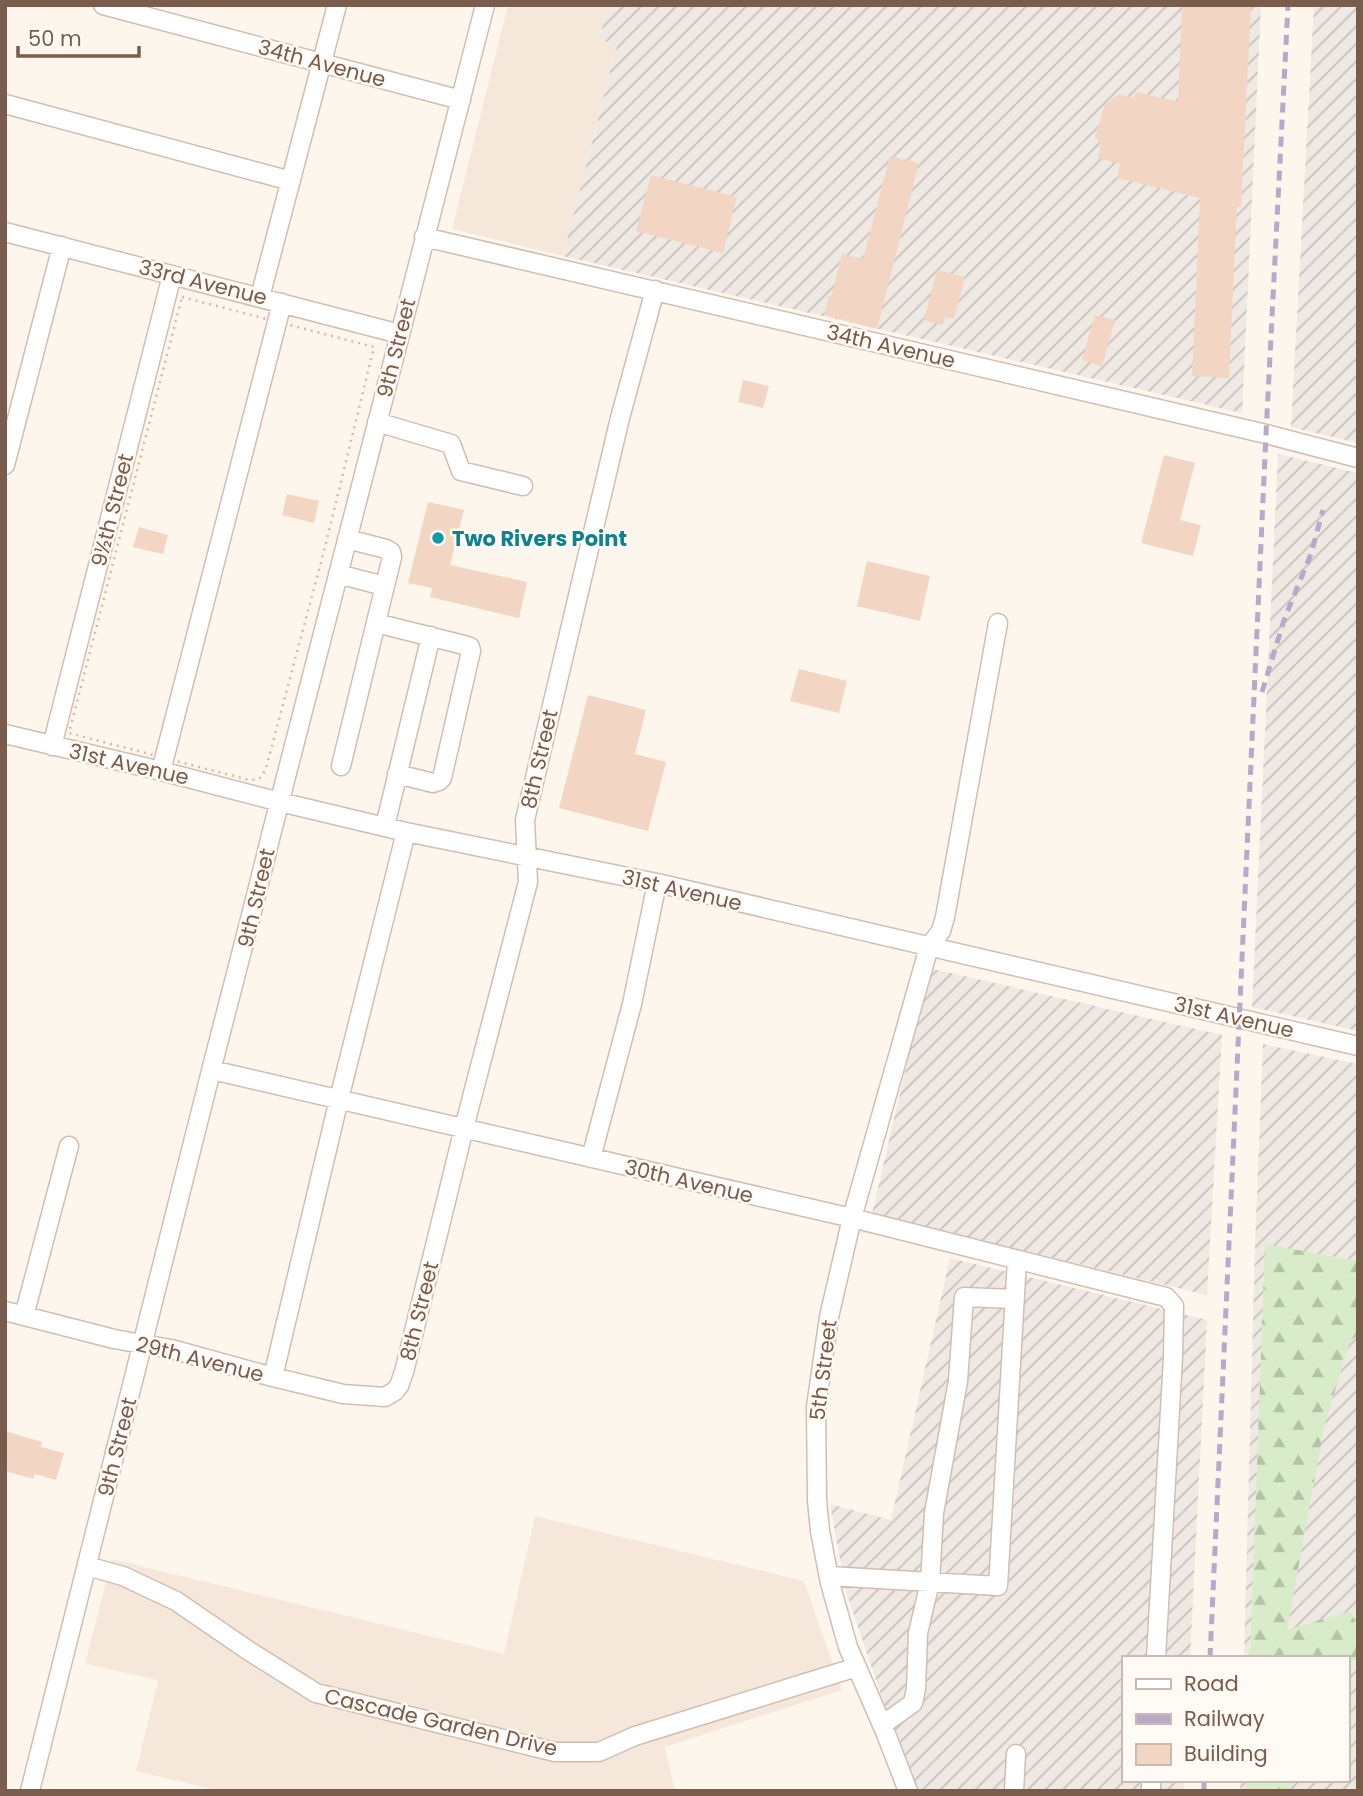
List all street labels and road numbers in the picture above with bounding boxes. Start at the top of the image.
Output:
street label: 34th Avenue [255,32,389,94]
street label: 33rd Avenue [136,252,270,312]
street label: 9th Street [370,295,422,401]
street label: 34th Avenue [824,317,958,375]
street label: 9½th Street [84,450,140,570]
street label: 8th Street [513,706,565,812]
street label: 31st Avenue [66,736,192,792]
street label: 9th Street [230,845,282,951]
street label: 31st Avenue [619,862,745,918]
street label: 31st Avenue [1171,989,1297,1045]
street label: 30th Avenue [622,1152,756,1210]
street label: 8th Street [393,1258,445,1364]
street label: 5th Street [802,1318,844,1422]
street label: 29th Avenue [133,1329,267,1389]
street label: 9th Street [91,1394,143,1500]
street label: Cascade Garden Drive [322,1681,560,1763]

